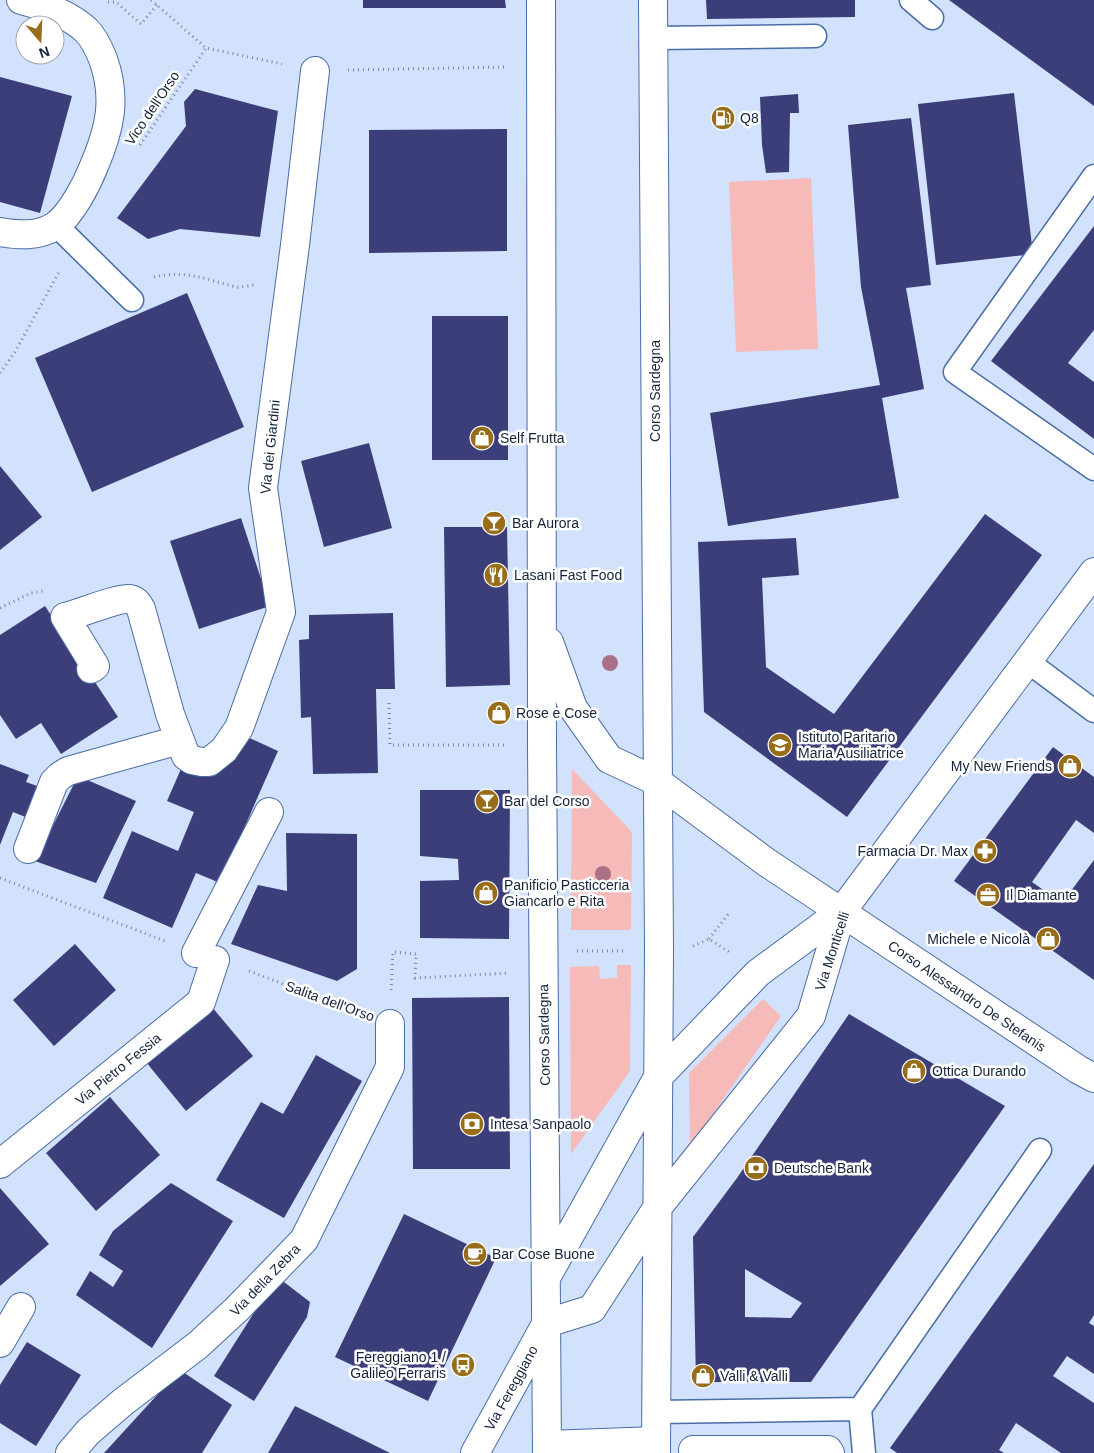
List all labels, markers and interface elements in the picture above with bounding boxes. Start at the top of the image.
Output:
north arrow [15,15,65,65]
text: N [37,43,52,62]
street label: Vico dell'Orso [121,68,183,148]
fuel station icon: Q8 [710,105,736,131]
place label: Q8 [740,110,759,126]
street label: Corso Sardegna [647,340,663,442]
street label: Via dei Giardini [257,399,283,495]
shop icon: Self Frutta [469,425,495,451]
place label: Self Frutta [500,430,565,446]
bar icon: Bar Aurora [481,510,507,536]
place label: Bar Aurora [512,515,579,531]
restaurant icon: Lasani Fast Food [483,562,509,588]
place label: Lasani Fast Food [514,567,622,583]
shop icon: Rose e Cose [486,700,512,726]
place label: Rose e Cose [516,705,597,721]
place label: Istituto Paritario Maria Ausiliatrice [798,729,904,761]
school or university icon: Istituto Paritario Maria Ausiliatrice [767,732,793,758]
shop icon: My New Friends [1057,753,1083,779]
place label: My New Friends [951,758,1052,774]
bar icon: Bar del Corso [474,788,500,814]
place label: Bar del Corso [504,793,590,809]
pharmacy icon: Farmacia Dr. Max [972,838,998,864]
place label: Farmacia Dr. Max [858,843,968,859]
place label: Panificio Pasticceria Giancarlo e Rita [504,877,629,909]
shop icon: Panificio Pasticceria Giancarlo e Rita [473,880,499,906]
office icon: Il Diamante [975,882,1001,908]
place label: Il Diamante [1006,887,1077,903]
street label: Via Monticelli [812,909,852,993]
shop icon: Michele e Nicolà [1035,926,1061,952]
place label: Michele e Nicolà [927,931,1030,947]
street label: Corso Alessandro De Stefanis [885,937,1049,1055]
street label: Salita dell'Orso [283,977,377,1025]
street label: Corso Sardegna [535,984,553,1086]
street label: Via Pietro Fessia [72,1029,164,1108]
shop icon: Ottica Durando [901,1058,927,1084]
place label: Ottica Durando [932,1063,1026,1079]
bank icon: Intesa Sanpaolo [459,1111,485,1137]
place label: Intesa Sanpaolo [490,1116,591,1132]
bank icon: Deutsche Bank [743,1155,769,1181]
place label: Deutsche Bank [774,1160,870,1176]
street label: Via della Zebra [227,1241,304,1319]
cafe icon: Bar Cose Buone [462,1241,488,1267]
place label: Bar Cose Buone [492,1246,595,1262]
street label: Via Fereggiano [481,1343,541,1433]
place label: Fereggiano 1 / Galileo Ferraris [350,1349,446,1381]
bus stop icon: Fereggiano 1 / Galileo Ferraris [450,1352,476,1378]
shop icon: Valli & Valli [690,1363,716,1389]
place label: Valli & Valli [720,1368,788,1384]

